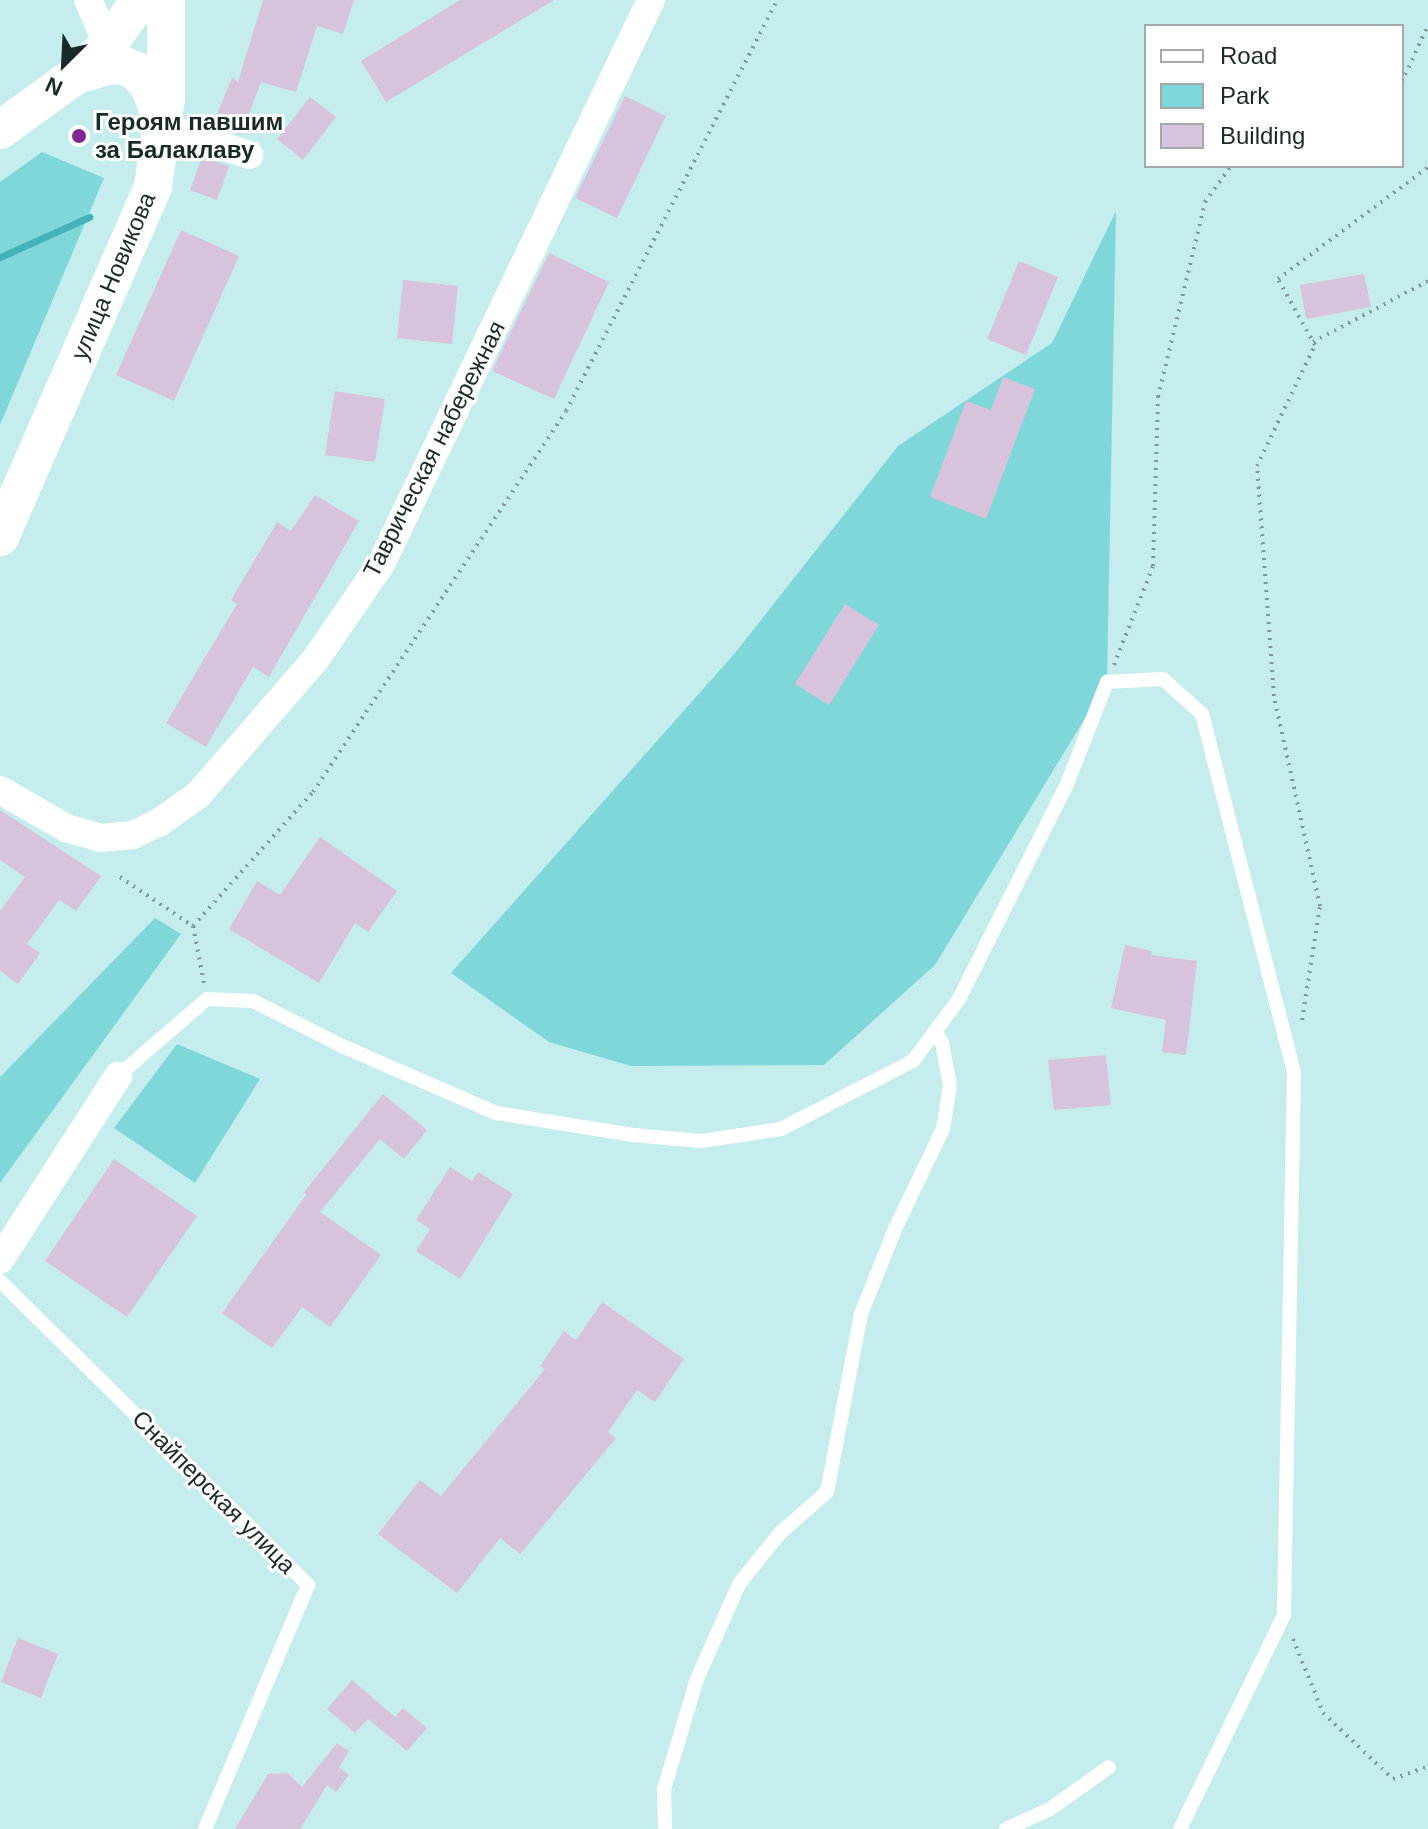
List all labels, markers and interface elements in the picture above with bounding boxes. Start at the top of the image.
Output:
north arrow [24,24,104,104]
legend [1144,24,1404,168]
text: Road [1220,42,1277,69]
text: N [42,72,66,101]
text: Park [1220,82,1269,109]
place label: Героям павшим за Балаклаву [95,108,283,164]
text: Building [1220,122,1305,149]
marker: Героям павшим за Балаклаву [70,127,88,145]
street label: улица Новикова [65,188,161,364]
street label: Таврическая набережная [357,316,511,582]
street label: Снайперская улица [126,1404,302,1580]

